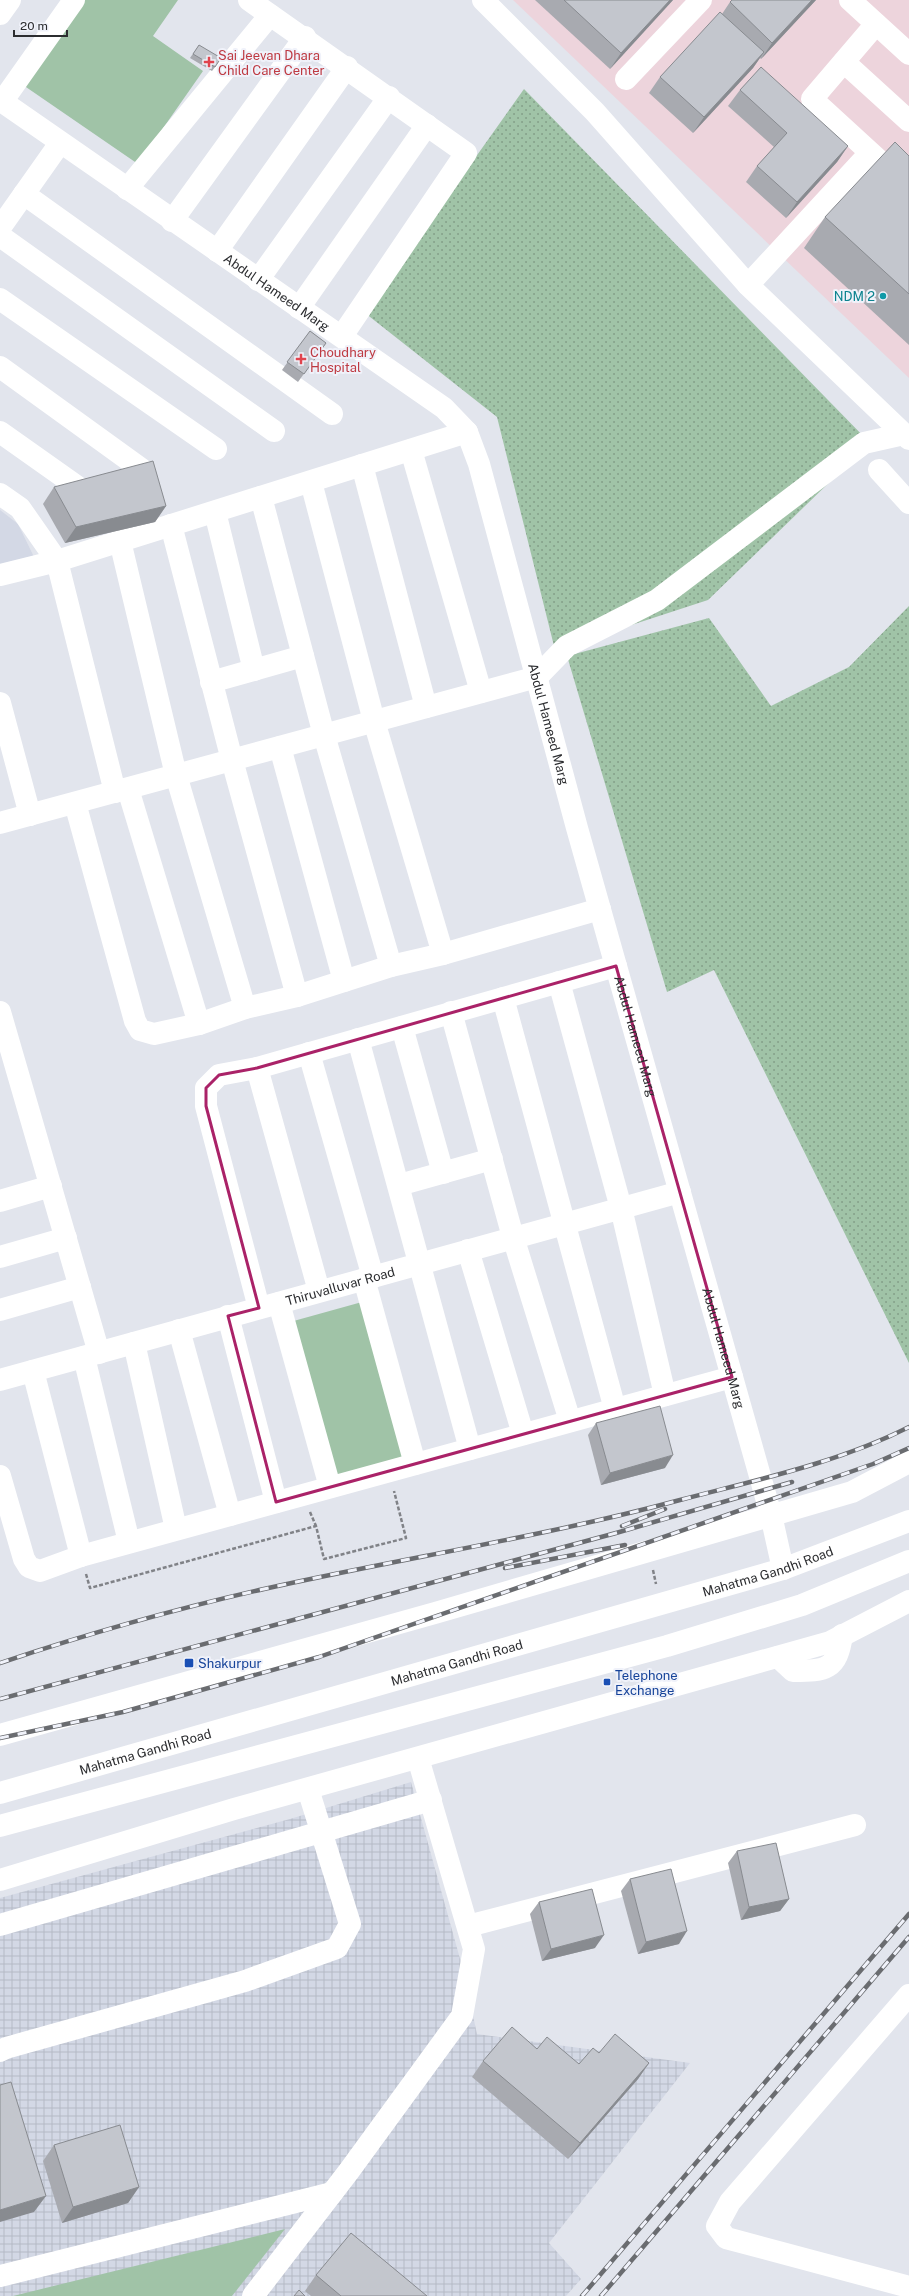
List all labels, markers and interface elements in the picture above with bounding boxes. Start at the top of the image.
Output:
scale bar [14,12,67,38]
text: 20 m [20,19,48,33]
place label: Sai Jeevan Dhara Child Care Center [218,48,325,78]
marker: Sai Jeevan Dhara Child Care Center [203,56,215,68]
street label: Abdul Hameed Marg [221,250,333,334]
place label: NDM 2 [834,289,875,304]
marker: NDM 2 [878,291,888,301]
place label: Choudhary Hospital [310,345,376,375]
marker: Choudhary Hospital [295,353,307,365]
street label: Abdul Hameed Marg [525,662,573,786]
street label: Abdul Hameed Marg [612,974,660,1098]
street label: Thiruvalluvar Road [284,1264,396,1308]
street label: Abdul Hameed Marg [700,1286,748,1410]
street label: Mahatma Gandhi Road [700,1543,835,1599]
street label: Mahatma Gandhi Road [389,1636,524,1688]
place label: Shakurpur [198,1656,262,1671]
marker: Shakurpur [183,1657,195,1669]
place label: Telephone Exchange [615,1668,678,1698]
marker: Telephone Exchange [602,1677,612,1687]
street label: Mahatma Gandhi Road [77,1725,213,1777]

